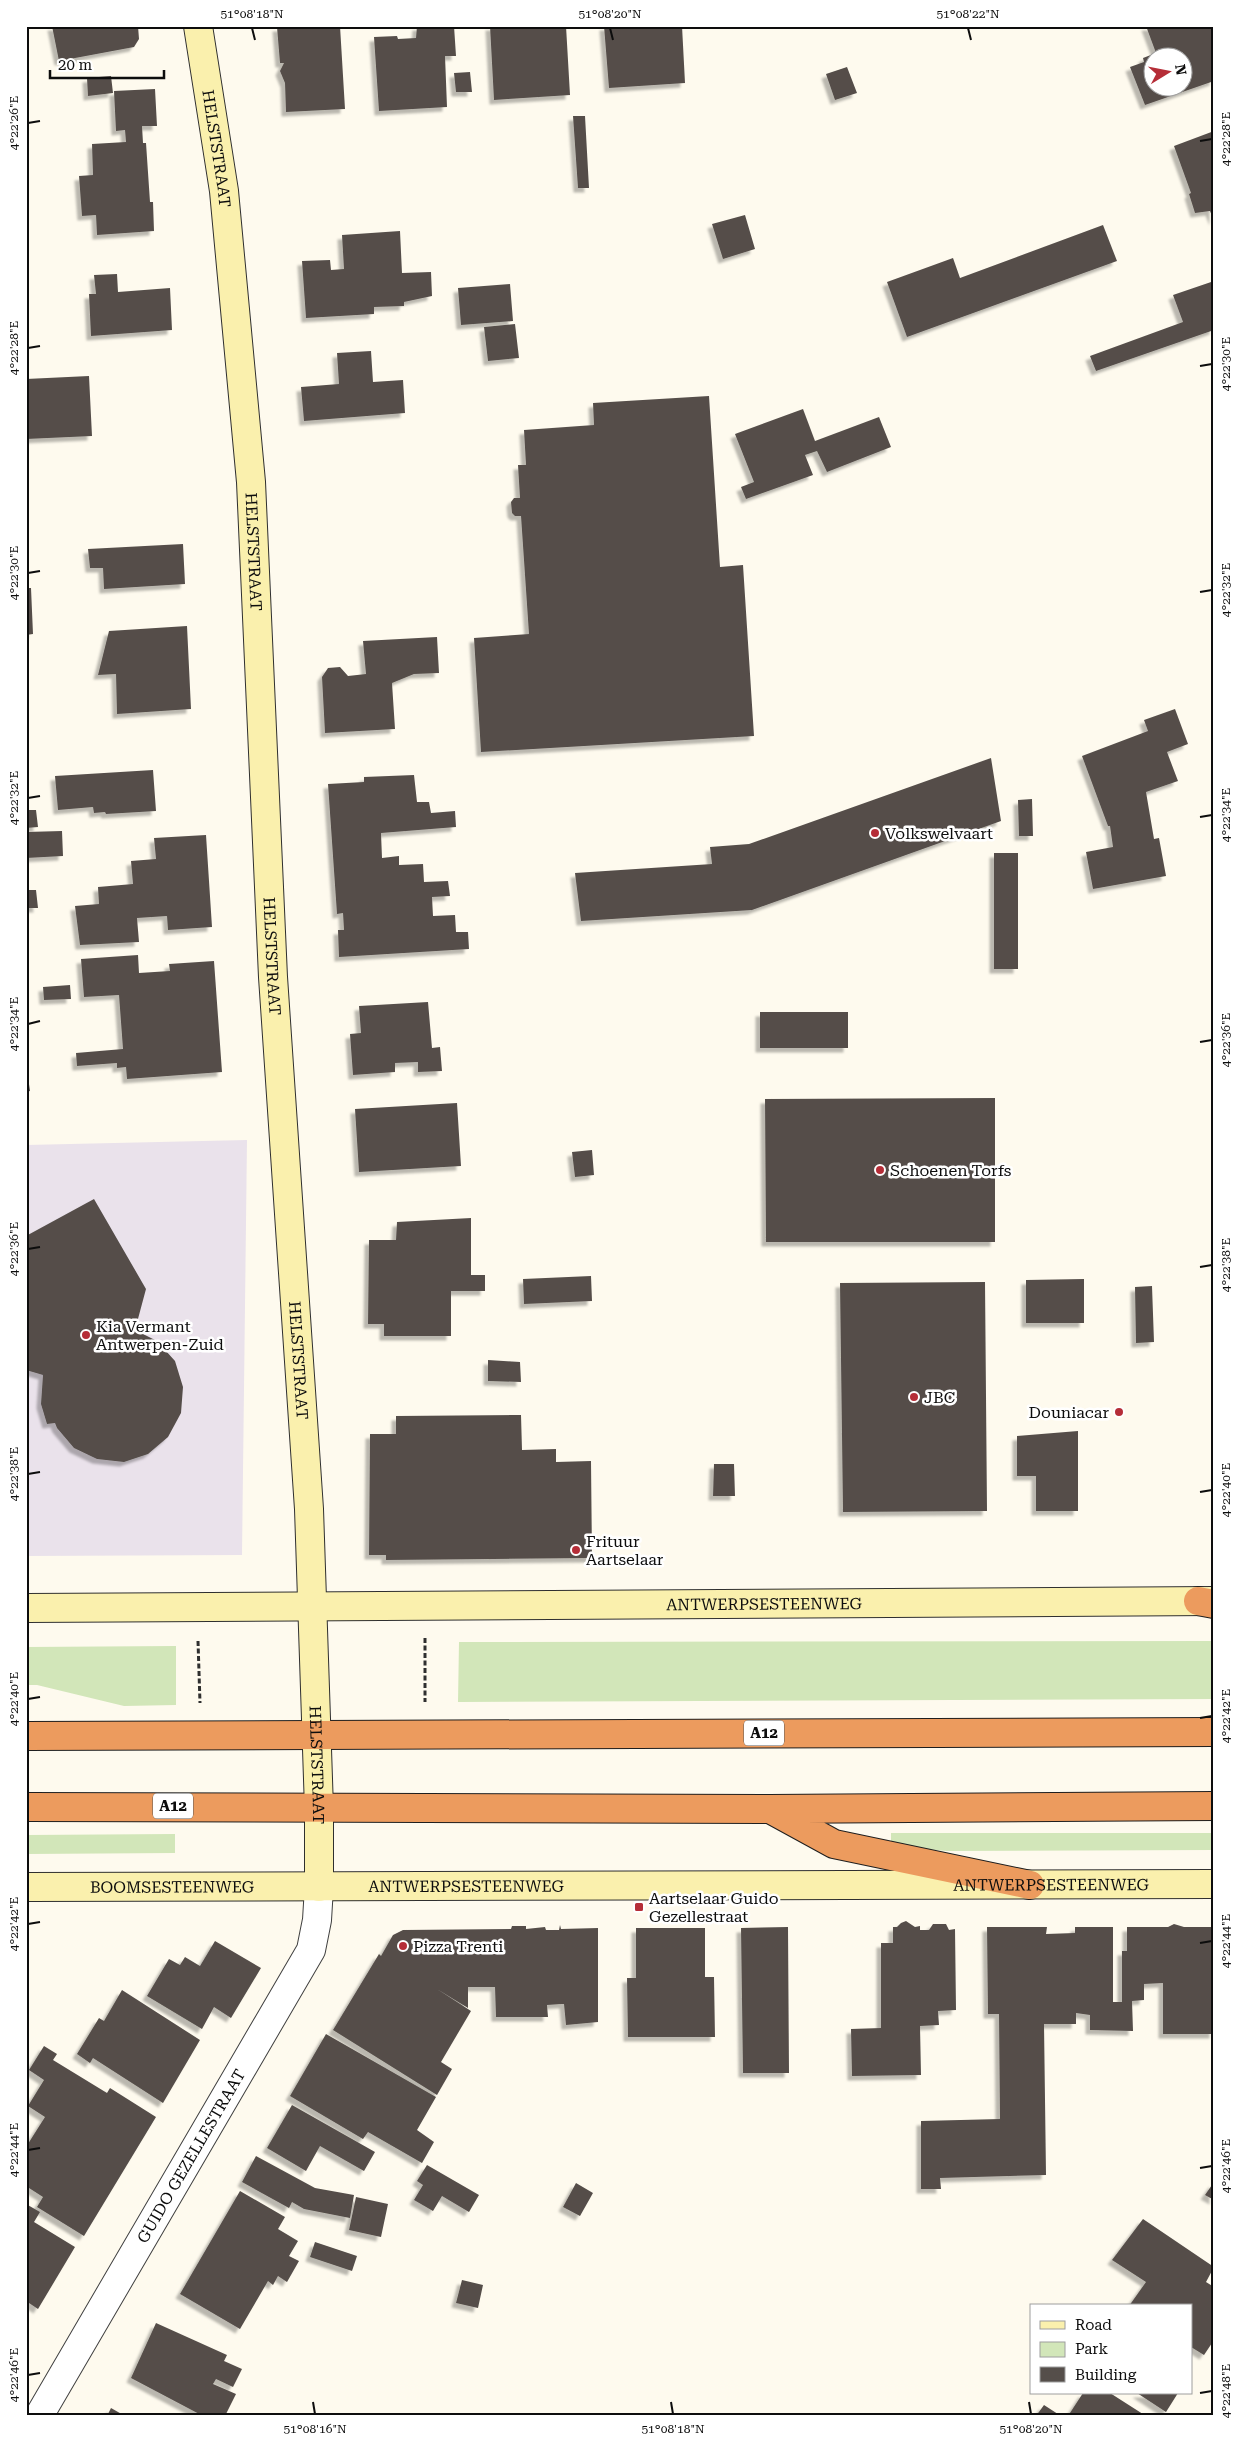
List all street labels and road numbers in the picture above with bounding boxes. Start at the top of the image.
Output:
street label: HELSTSTRAAT [198,89,234,208]
street label: HELSTSTRAAT [241,492,266,612]
street label: HELSTSTRAAT [259,897,285,1016]
street label: HELSTSTRAAT [285,1301,312,1420]
street label: ANTWERPSESTEENWEG [666,1594,863,1614]
street label: HELSTSTRAAT [306,1705,328,1824]
road number: A12 [744,1720,784,1746]
road number: A12 [153,1794,193,1818]
street label: ANTWERPSESTEENWEG [953,1875,1150,1895]
street label: BOOMSESTEENWEG [90,1877,255,1897]
street label: ANTWERPSESTEENWEG [368,1877,565,1896]
street label: GUIDO GEZELLESTRAAT [133,2066,249,2247]

